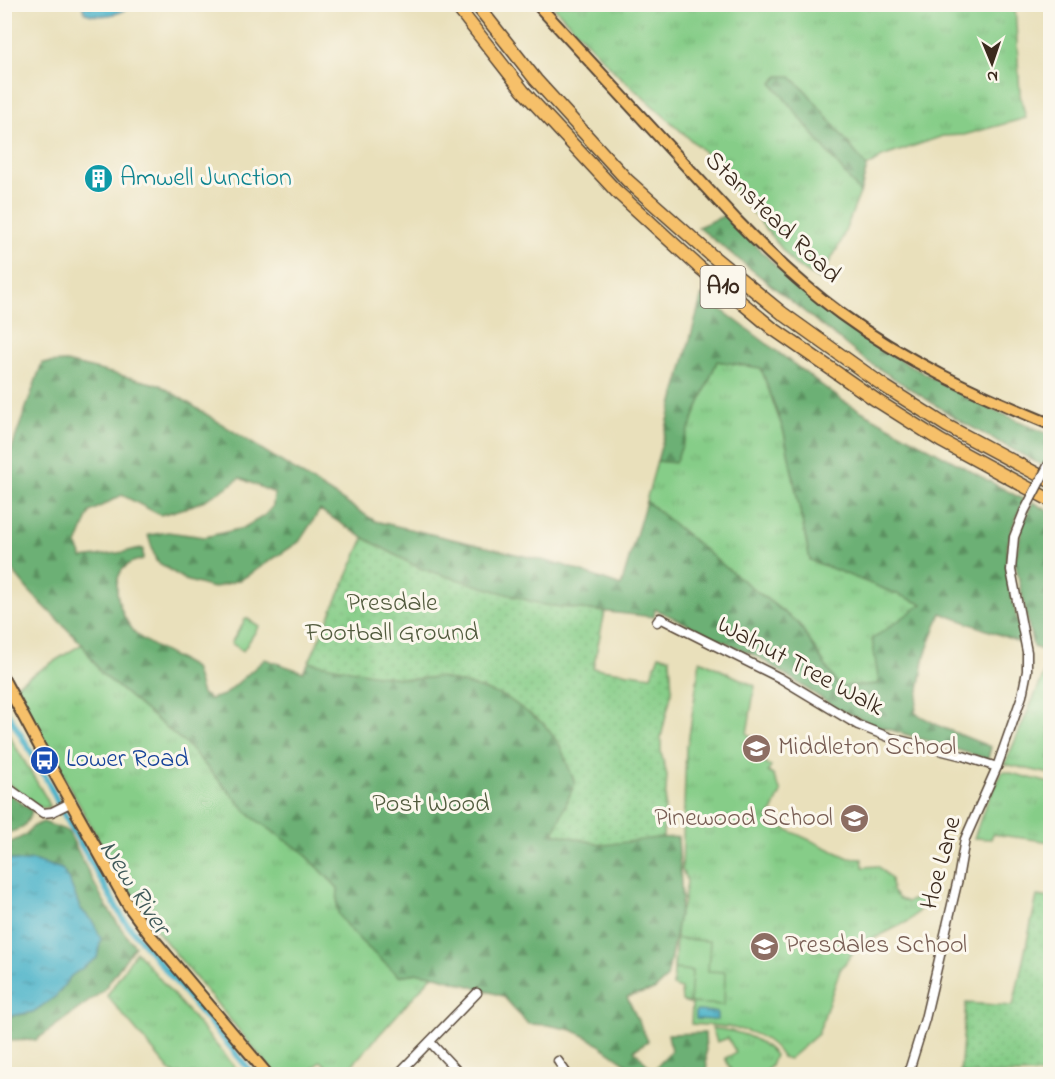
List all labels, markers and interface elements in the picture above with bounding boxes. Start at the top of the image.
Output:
north arrow [962,33,1022,93]
text: N [986,64,998,88]
street label: Stanstead Road [695,143,849,294]
place label: Amwell Junction [120,160,292,198]
building icon: Amwell Junction [83,163,115,195]
road number: A10 [700,266,746,308]
park label: Presdale Football Ground [304,585,479,653]
street label: Walnut Tree Walk [710,607,891,727]
place label: Middleton School [778,729,957,767]
school or university icon: Middleton School [741,732,773,764]
place label: Lower Road [66,741,189,779]
bus stop icon: Lower Road [29,744,61,776]
park label: Post Wood [372,786,490,824]
place label: Pinewood School [654,800,833,838]
school or university icon: Pinewood School [838,803,870,835]
street label: Hoe Lane [911,812,973,914]
water label: New River [89,833,181,946]
place label: Presdales School [785,927,967,965]
school or university icon: Presdales School [748,930,780,962]

